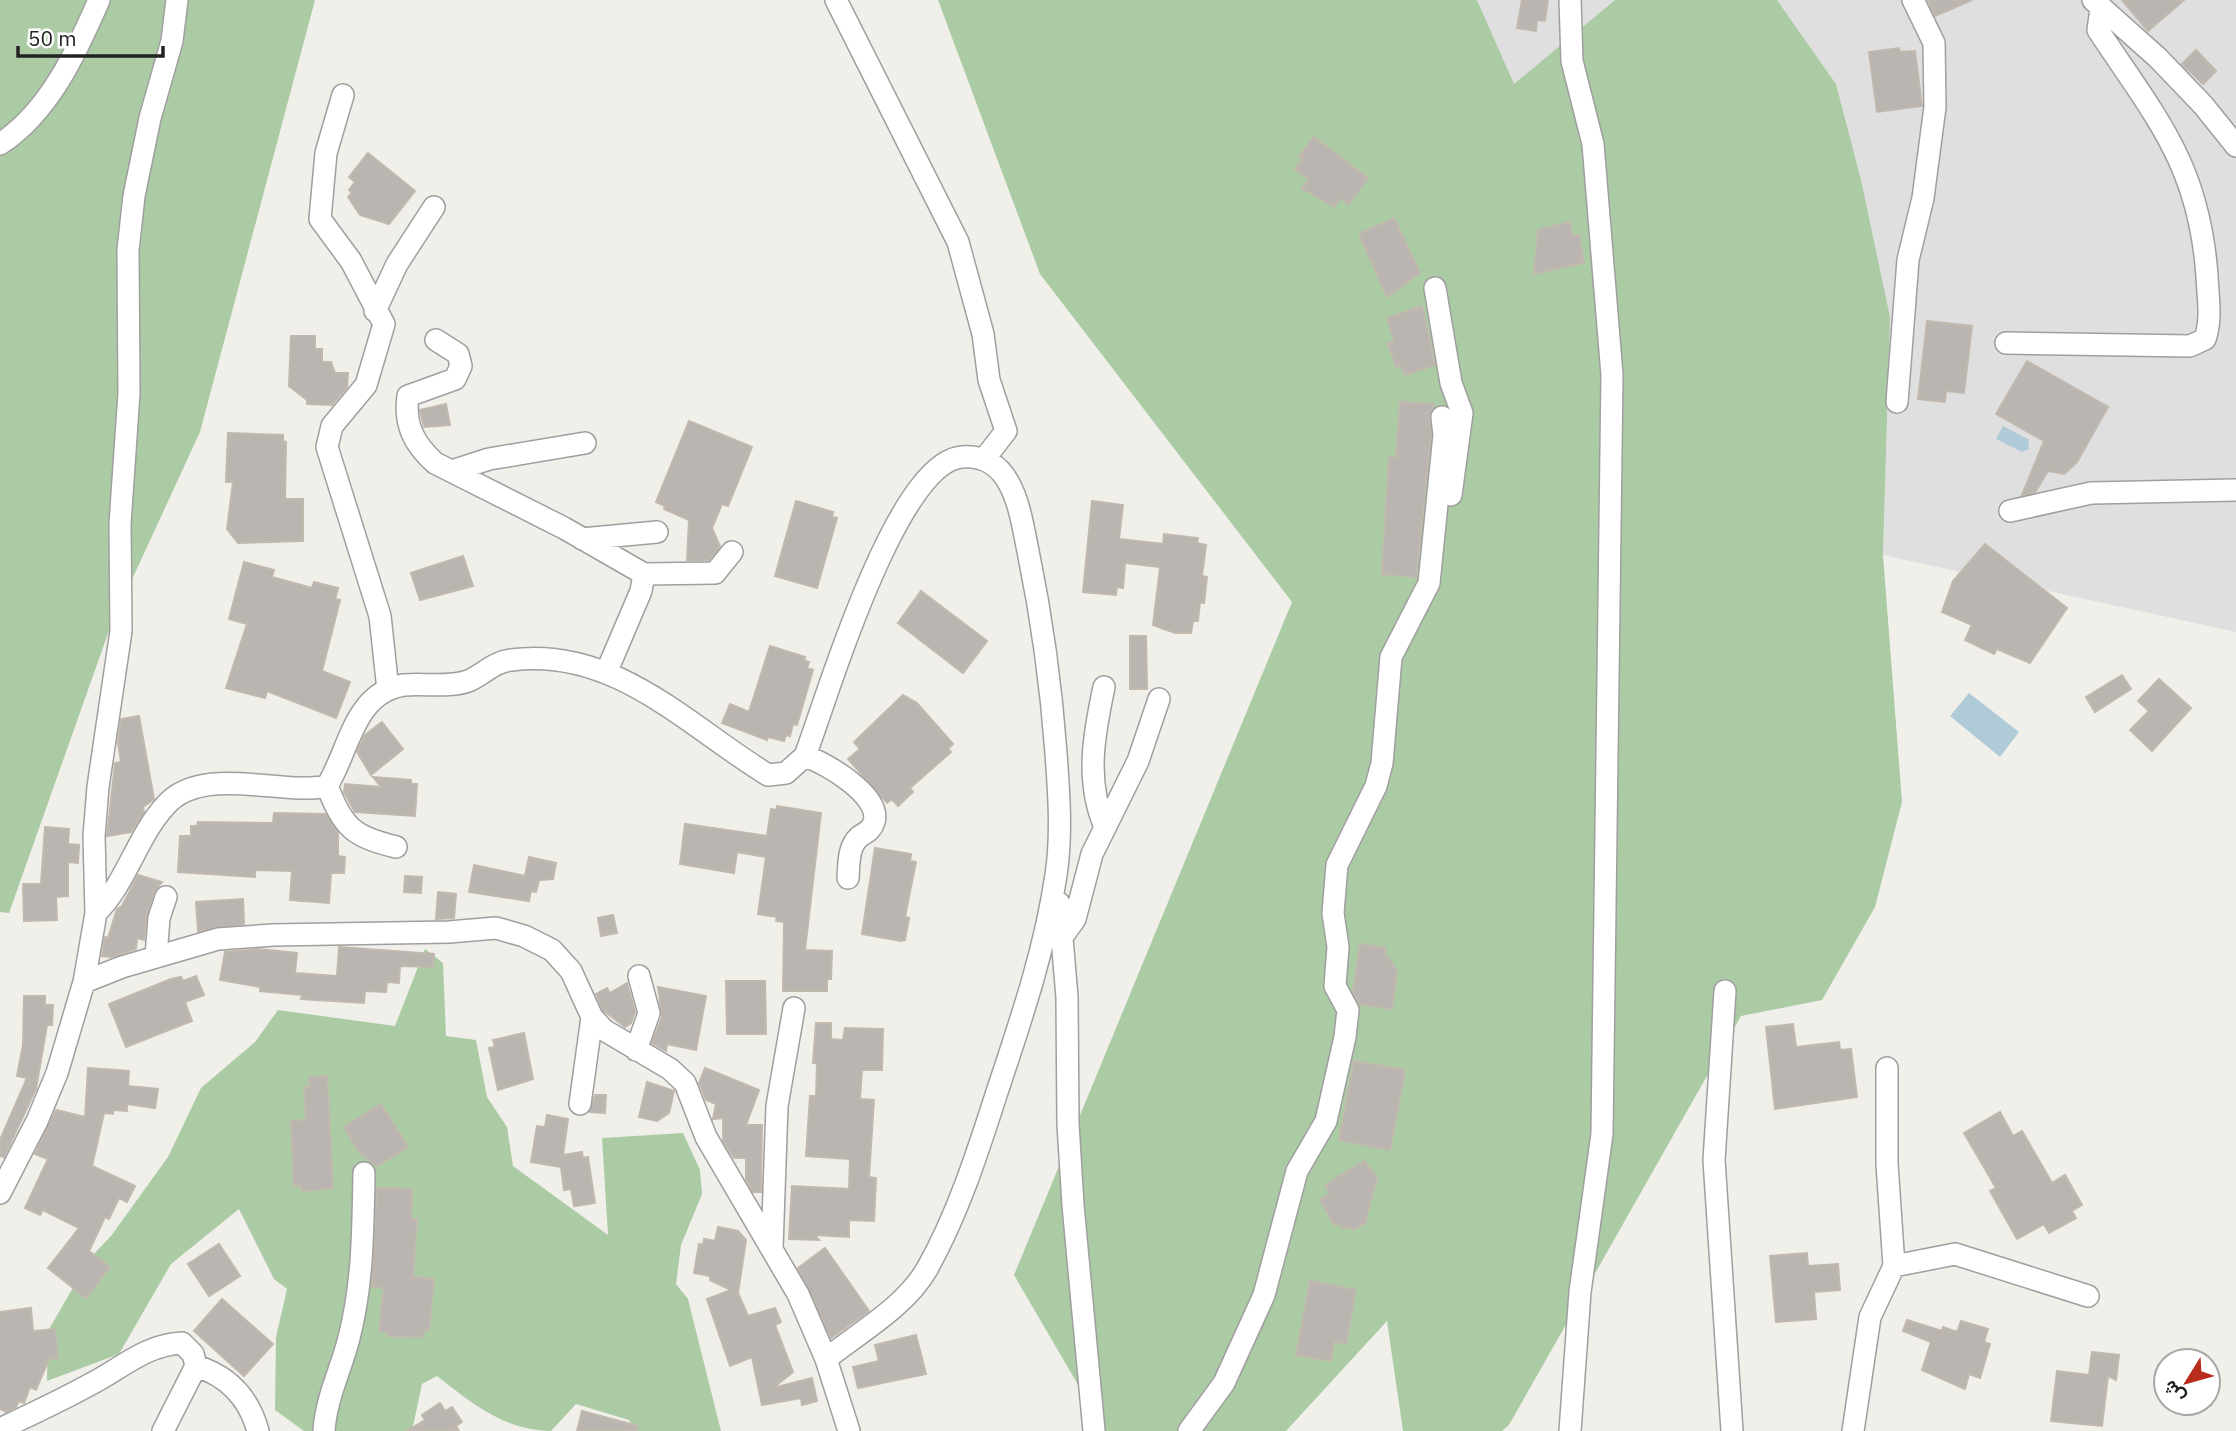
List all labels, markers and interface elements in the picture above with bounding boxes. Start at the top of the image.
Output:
scale bar [18,14,163,58]
text: 50 m [28,24,77,52]
north arrow [2152,1347,2222,1417]
text: ش [2157,1376,2190,1409]

